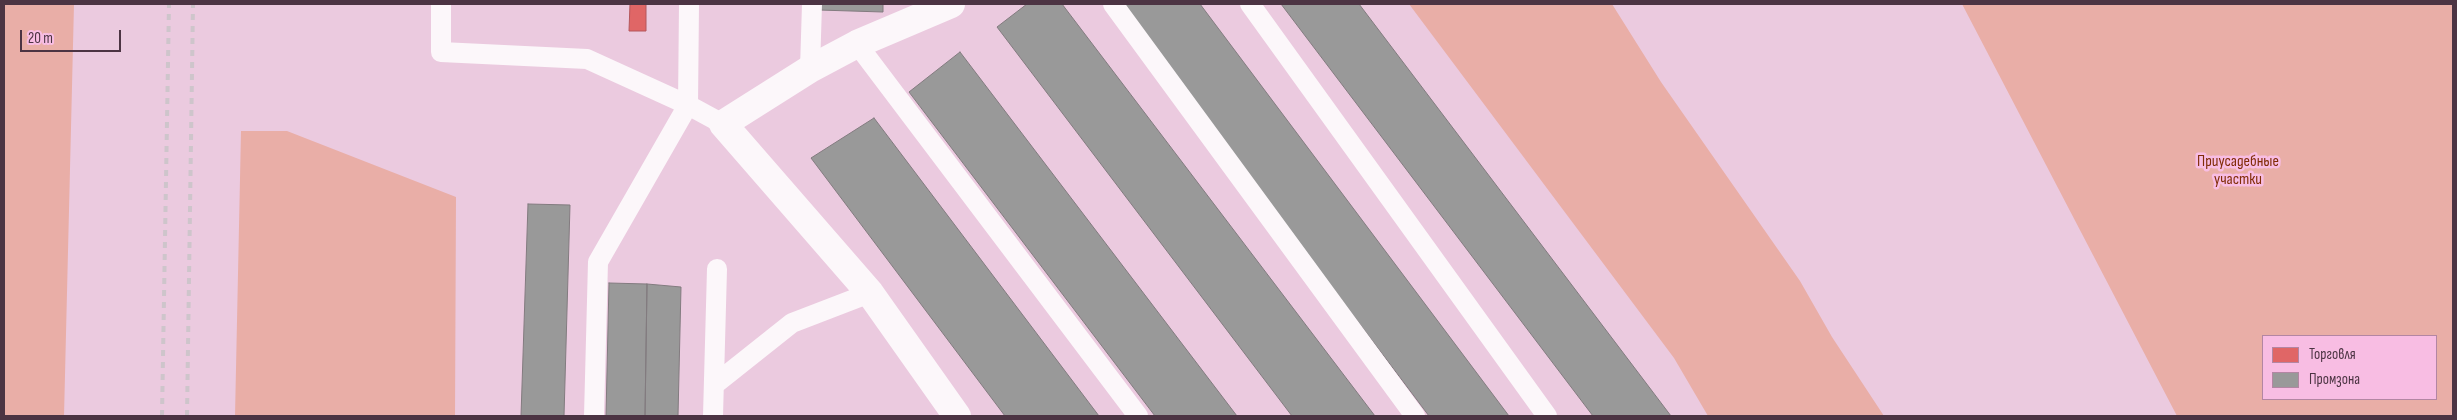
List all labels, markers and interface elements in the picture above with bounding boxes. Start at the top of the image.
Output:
scale bar [22,20,124,52]
text: 20 m [28,29,53,48]
park label: Приусадебные участки [2197,152,2279,190]
legend [2262,335,2437,400]
text: Торговля [2309,345,2356,364]
text: Промзона [2309,370,2360,389]

